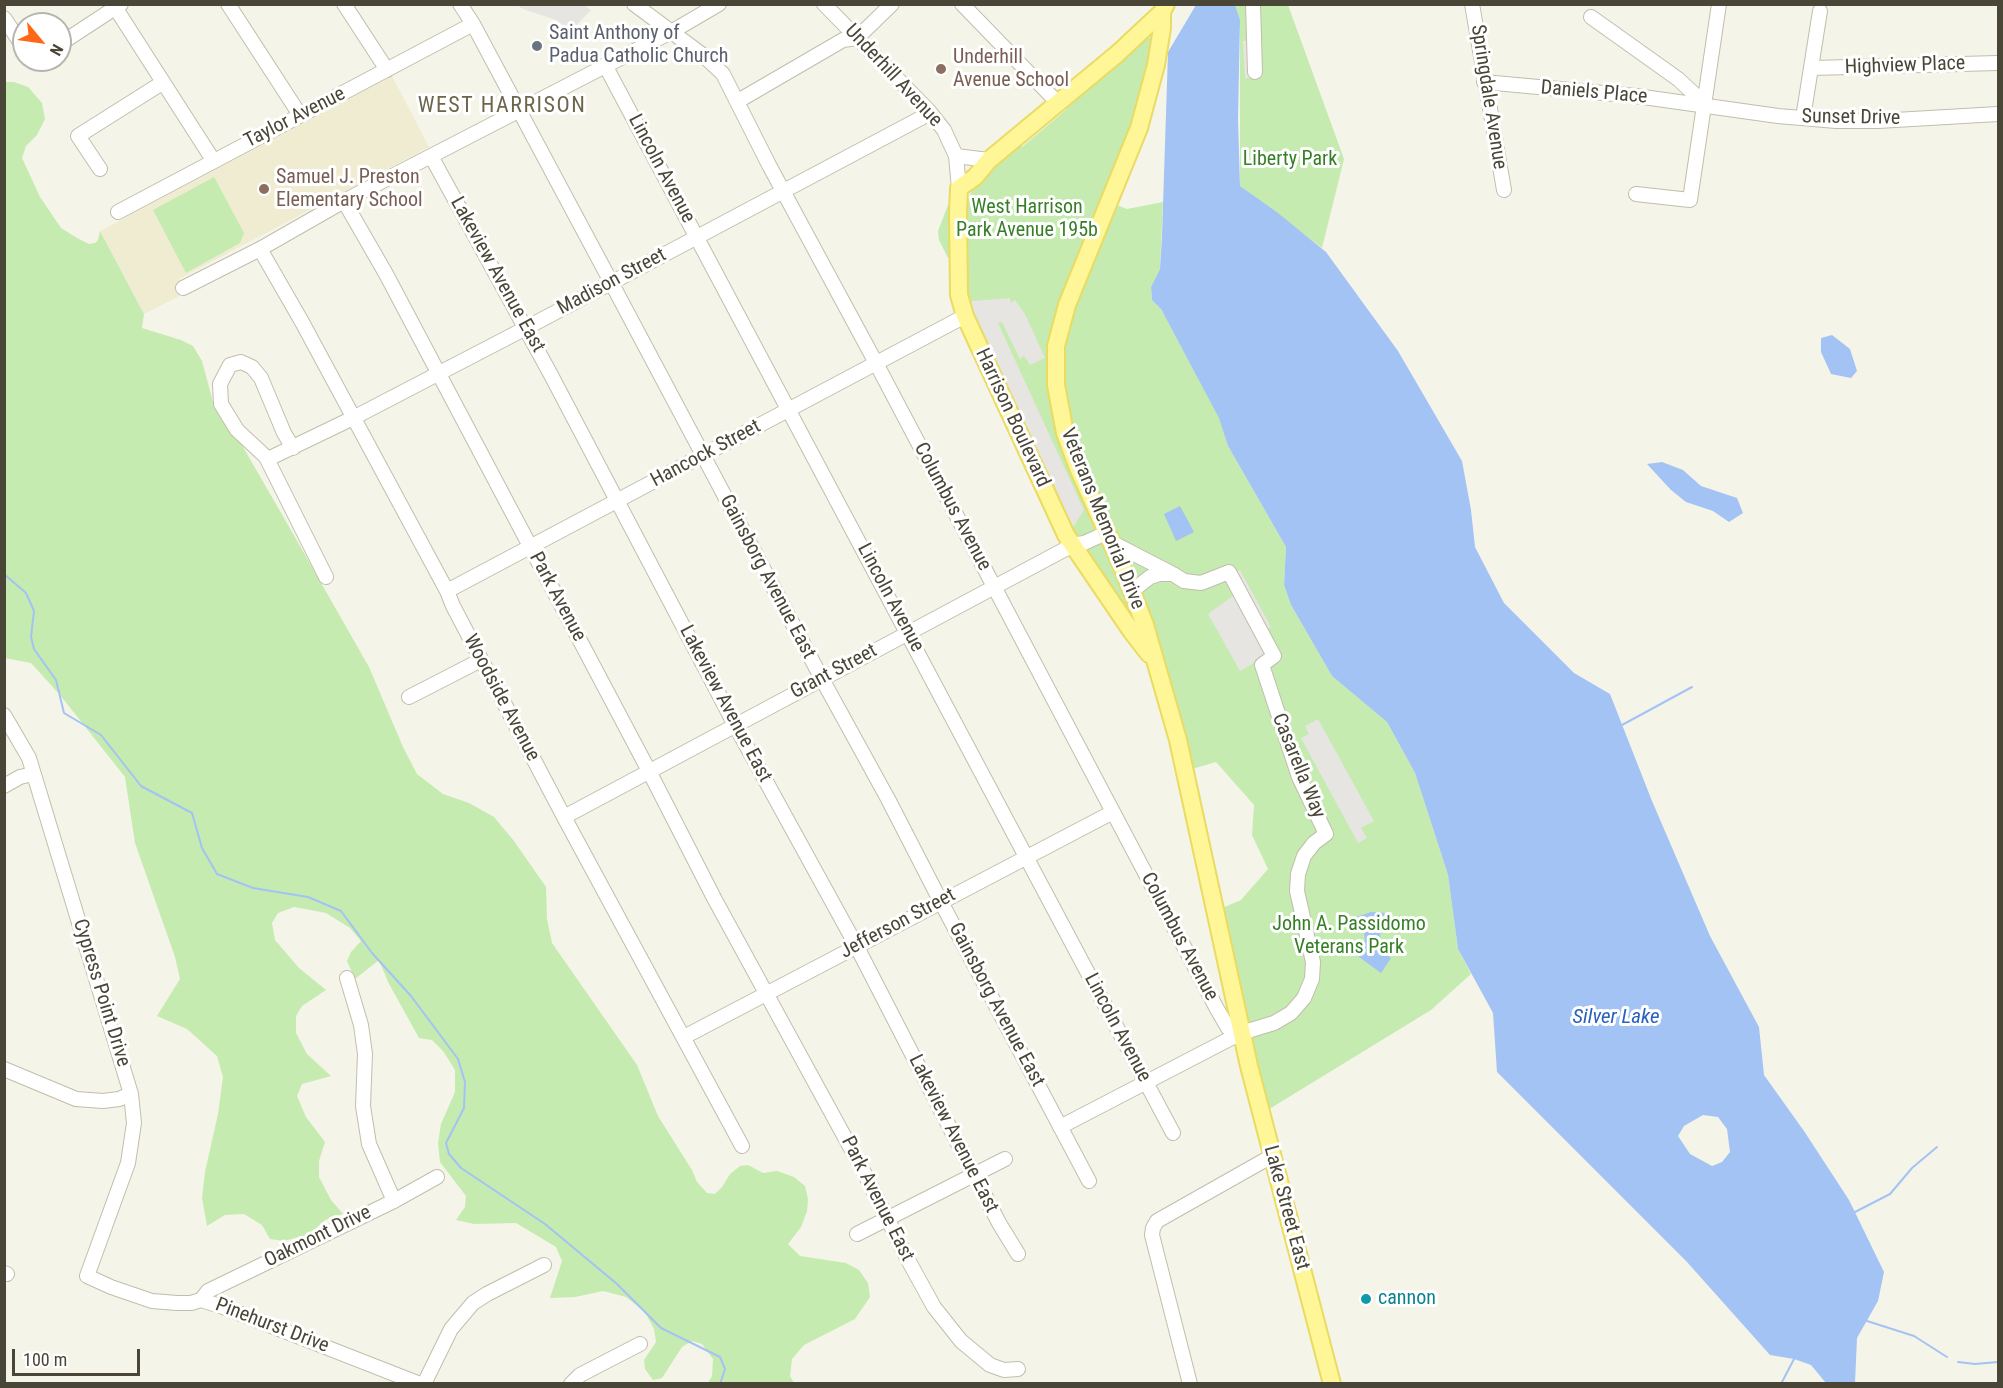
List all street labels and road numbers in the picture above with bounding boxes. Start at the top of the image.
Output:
street label: Underhill Avenue [839,20,947,132]
street label: Springdale Avenue [1465,23,1511,171]
street label: Highview Place [1844,52,1966,80]
street label: Daniels Place [1540,76,1648,110]
street label: Taylor Avenue [241,82,349,154]
street label: Sunset Drive [1801,105,1901,131]
street label: Lincoln Avenue [622,111,700,227]
street label: Lakeview Avenue East [444,193,550,357]
street label: Madison Street [554,243,670,321]
street label: Harrison Boulevard [969,345,1055,491]
street label: Hancock Street [647,415,765,493]
street label: Veterans Memorial Drive [1055,425,1149,613]
street label: Columbus Avenue [908,439,996,575]
street label: Gainsborg Avenue East [714,491,820,663]
street label: Lincoln Avenue [851,540,929,656]
street label: Park Avenue [523,548,591,646]
street label: Lakeview Avenue East [674,622,776,786]
street label: Woodside Avenue [458,631,544,765]
street label: Grant Street [787,639,881,705]
street label: Casarella Way [1266,710,1330,822]
street label: Columbus Avenue [1135,869,1223,1005]
street label: Jefferson Street [836,884,960,964]
street label: Cypress Point Drive [67,916,135,1070]
street label: Gainsborg Avenue East [943,919,1049,1091]
street label: Lincoln Avenue [1078,970,1156,1086]
street label: Lakeview Avenue East [903,1051,1003,1217]
street label: Park Avenue East [835,1133,919,1265]
street label: Lake Street East [1258,1143,1314,1273]
street label: Oakmont Drive [261,1201,375,1273]
street label: Pinehurst Drive [212,1293,332,1359]

